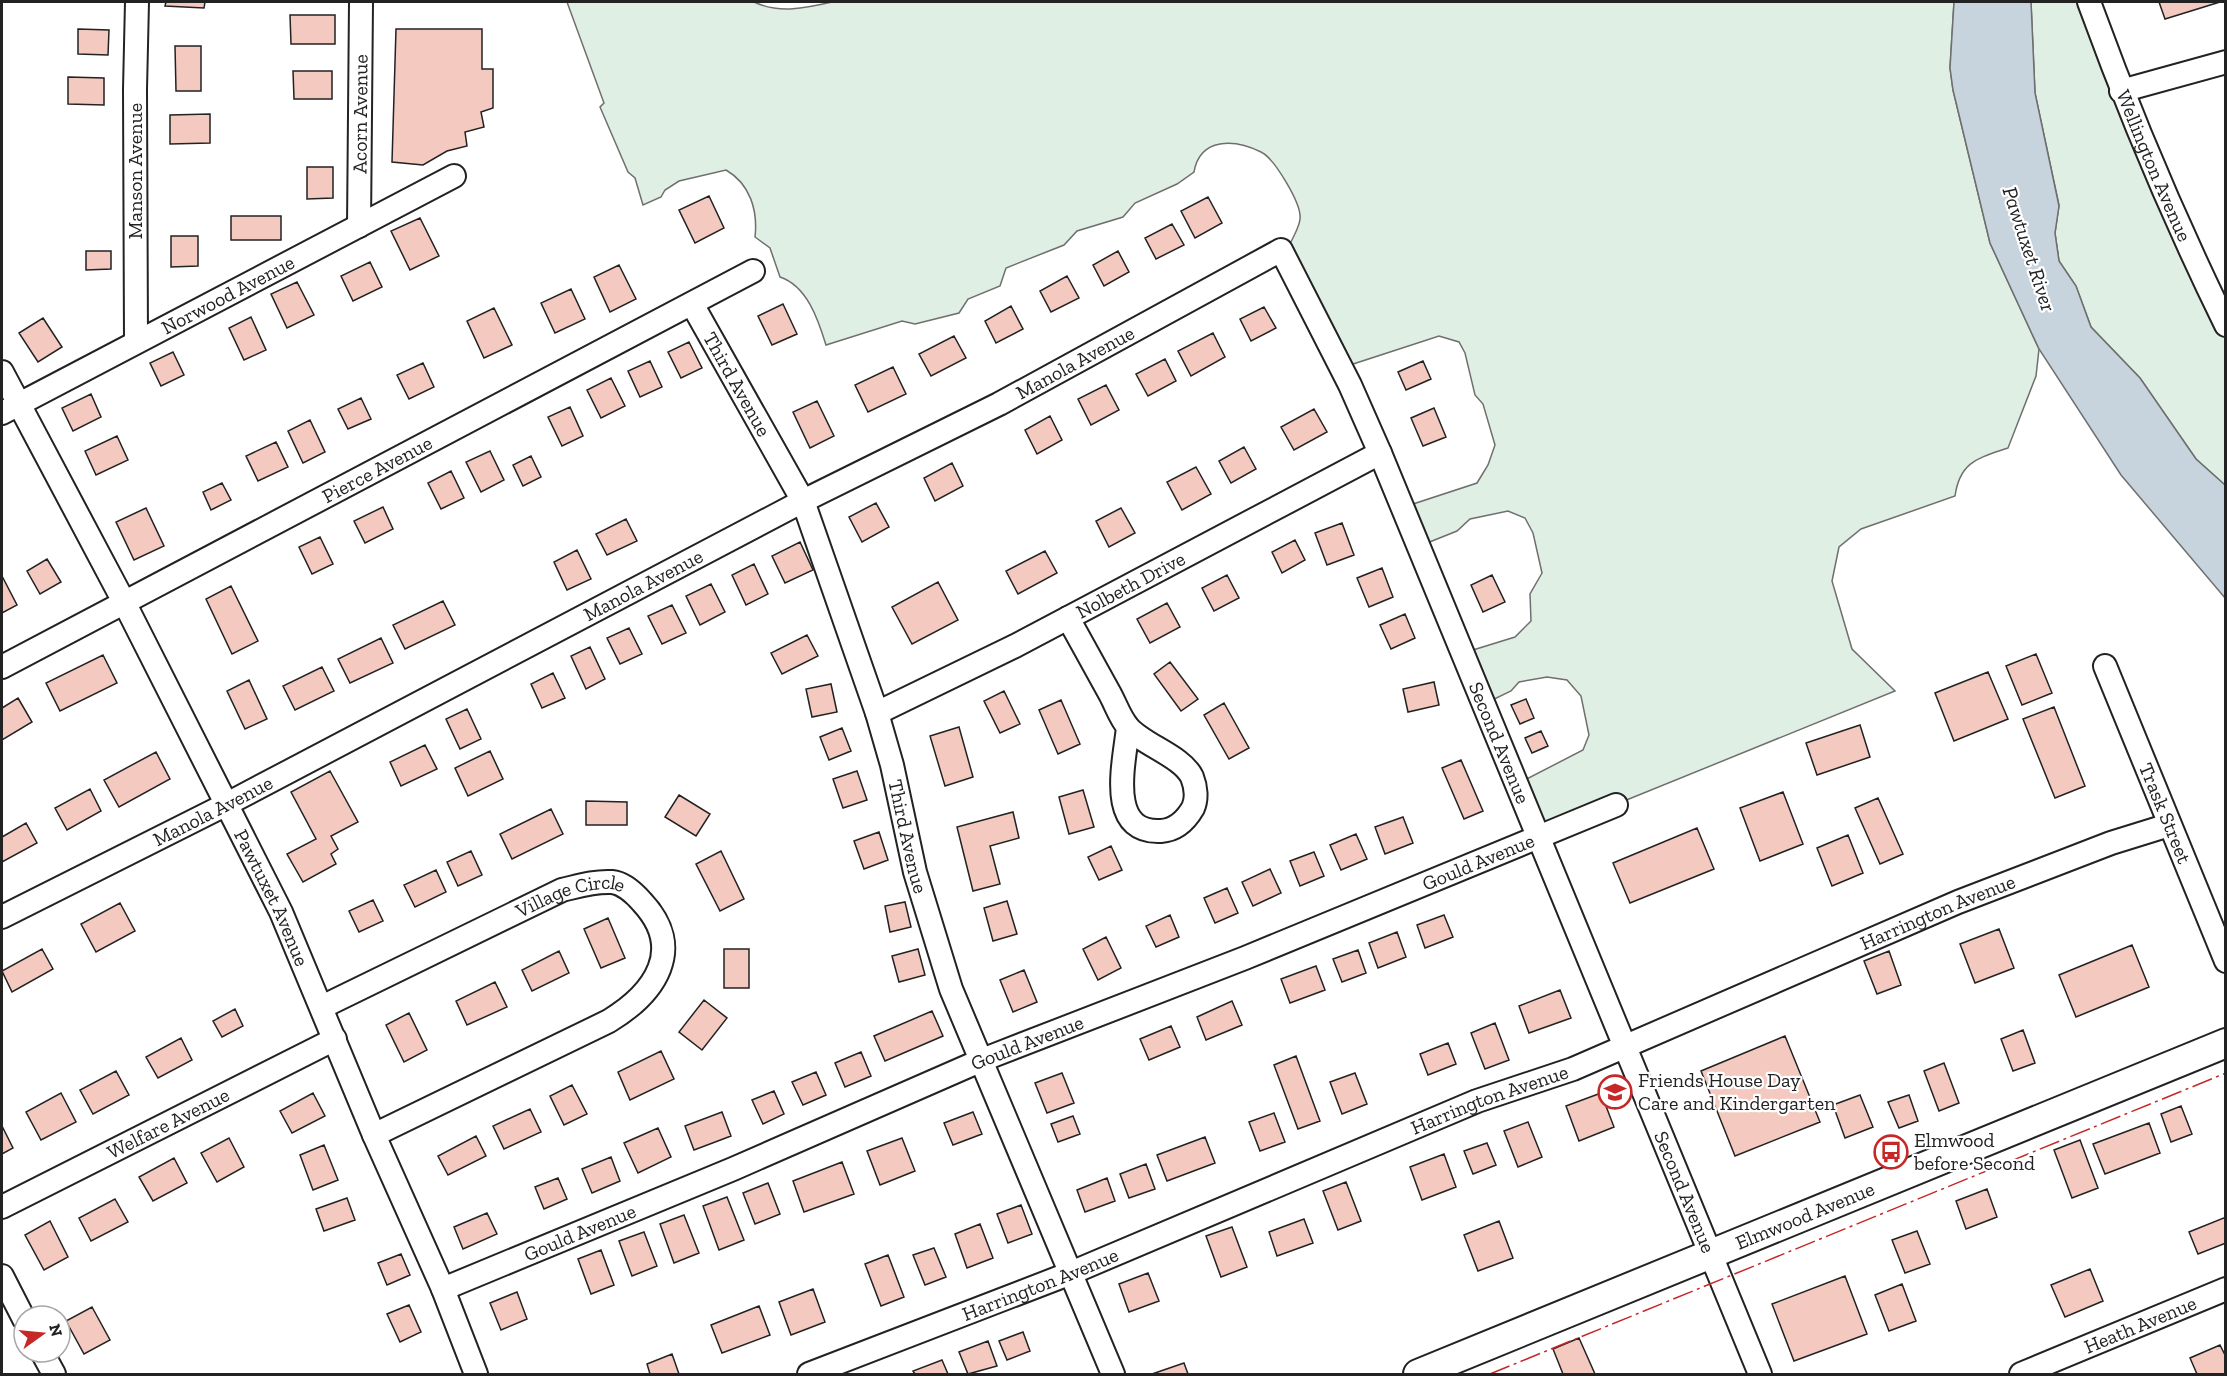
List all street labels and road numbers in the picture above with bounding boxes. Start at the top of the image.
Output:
street label: Acorn Avenue [347,54,373,174]
street label: Wellington Avenue [2111,86,2197,245]
street label: Manson Avenue [123,103,147,239]
street label: Norwood Avenue [157,250,298,339]
street label: Manola Avenue [1012,320,1138,404]
street label: Third Avenue [698,328,776,441]
street label: Pierce Avenue [318,430,436,508]
street label: Manola Avenue [579,544,707,626]
street label: Nolbeth Drive [1072,546,1189,624]
street label: Second Avenue [1464,678,1535,807]
street label: Trask Street [2134,759,2197,868]
street label: Manola Avenue [149,770,277,851]
street label: Third Avenue [883,777,933,896]
street label: Pawtuxet Avenue [229,825,314,970]
street label: Gould Avenue [1419,828,1538,896]
street label: Harrington Avenue [1856,869,2019,955]
street label: Village Circle [511,870,630,923]
street label: Gould Avenue [967,1010,1087,1075]
street label: Harrington Avenue [1407,1059,1571,1140]
street label: Welfare Avenue [103,1082,233,1164]
street label: Second Avenue [1649,1128,1721,1256]
street label: Elmwood Avenue [1732,1176,1878,1255]
street label: Gould Avenue [520,1199,639,1266]
street label: Harrington Avenue [959,1242,1122,1326]
street label: Heath Avenue [2080,1291,2200,1359]

